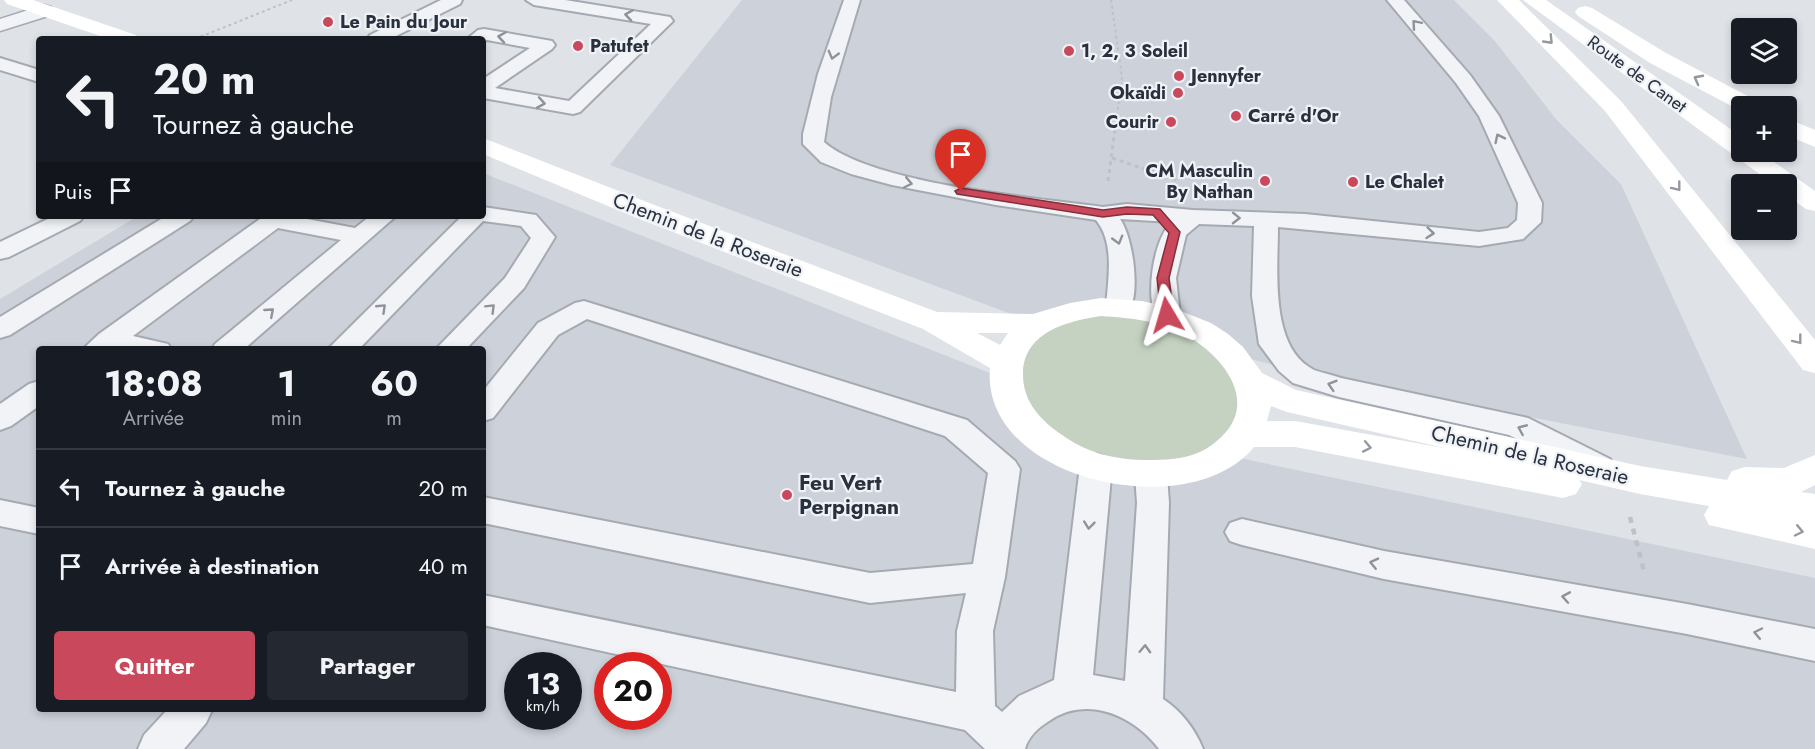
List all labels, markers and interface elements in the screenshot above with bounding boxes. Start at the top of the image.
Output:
place label: Le Pain du Jour [340,9,468,35]
one-way arrow [624,9,634,22]
marker: Le Pain du Jour [321,15,335,29]
map controls [1731,18,1797,240]
button: layers [1731,18,1797,84]
one-way arrow [1412,20,1423,31]
street label: Route de Canet [1582,29,1693,119]
one-way arrow [497,32,506,44]
place label: Patufet [590,33,649,59]
one-way arrow [1542,34,1553,44]
place label: 1, 2, 3 Soleil [1081,38,1188,64]
marker: Patufet [571,39,585,53]
marker: 1, 2, 3 Soleil [1062,44,1076,58]
text: 20 m [153,49,255,110]
one-way arrow [828,50,840,60]
icon: left [54,60,132,138]
place label: Jennyfer [1188,63,1262,89]
marker: Jennyfer [1172,69,1186,83]
one-way arrow [1694,75,1704,86]
place label: Okaïdi [1110,80,1166,106]
marker: Okaïdi [1171,86,1185,100]
one-way arrow [536,96,545,108]
button: + [1731,96,1797,162]
place label: Carré d'Or [1248,103,1339,129]
text: Tournez à gauche [153,105,354,144]
place label: Courir [1106,109,1160,135]
marker: Carré d'Or [1229,109,1243,123]
marker: Courir [1164,115,1178,129]
pin [935,129,986,191]
one-way arrow [1495,134,1507,145]
icon: arrive [944,138,977,171]
place label: CM Masculin By Nathan [1146,158,1253,205]
place label: Le Chalet [1365,169,1444,195]
icon: arrive [104,174,137,207]
marker: CM Masculin By Nathan [1258,174,1272,188]
button: − [1731,174,1797,240]
text: Puis [54,175,92,207]
marker: Le Chalet [1346,175,1360,189]
one-way arrow [903,176,913,189]
one-way arrow [1669,180,1680,191]
street label: Chemin de la Roseraie [608,185,808,285]
one-way arrow [1231,212,1240,224]
one-way arrow [1425,226,1434,239]
one-way arrow [1111,234,1123,245]
position arrow [1135,283,1199,347]
one-way arrow [376,304,386,315]
one-way arrow [484,304,494,315]
one-way arrow [263,308,274,319]
one-way arrow [1790,333,1801,344]
text: 18:08 [104,357,203,409]
text: 1 [277,357,296,409]
text: 60 [370,357,418,409]
one-way arrow [1327,380,1338,392]
text: Arrivée [123,404,184,433]
text: min [271,404,302,433]
text: m [386,404,402,433]
street label: Chemin de la Roseraie [1428,418,1632,492]
one-way arrow [1517,424,1528,436]
one-way arrow [1361,440,1371,453]
place label: Feu Vert Perpignan [799,468,899,522]
icon: left [54,472,87,505]
text: Tournez à gauche [105,472,285,504]
text: 20 m [419,472,468,504]
marker: Feu Vert Perpignan [780,488,794,502]
one-way arrow [1084,520,1096,529]
one-way arrow [1794,524,1804,537]
icon: arrive [54,550,87,583]
text: Arrivée à destination [105,550,319,582]
text: 40 m [418,550,468,582]
one-way arrow [1369,557,1379,570]
one-way arrow [1561,591,1571,604]
one-way arrow [1753,627,1763,640]
button: Quitter [54,631,255,700]
button: Partager [267,631,468,700]
one-way arrow [1139,645,1151,654]
speed limit sign: 20 [594,652,672,730]
text: 13 [526,662,560,705]
text: km/h [526,695,560,717]

